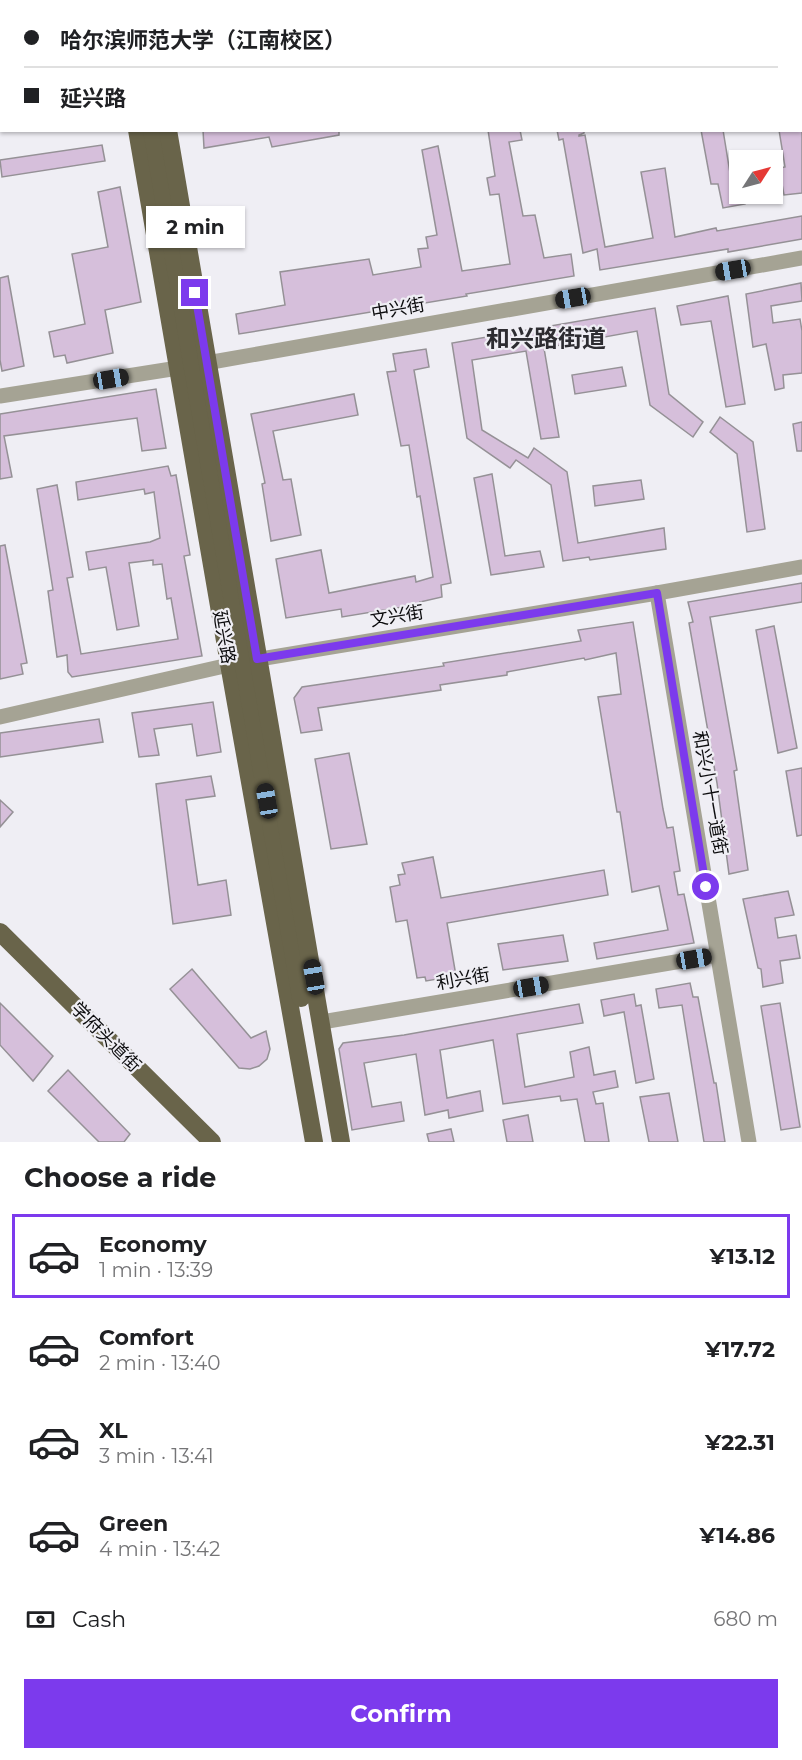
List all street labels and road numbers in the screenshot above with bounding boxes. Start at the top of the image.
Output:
street label: 中兴街 [370,293,426,325]
street label: 文兴街 [369,601,425,631]
street label: 延兴路 [208,609,240,665]
street label: 和兴小十一道街 [688,729,732,857]
street label: 利兴街 [435,963,491,995]
street label: 学府头道街 [66,997,146,1077]

